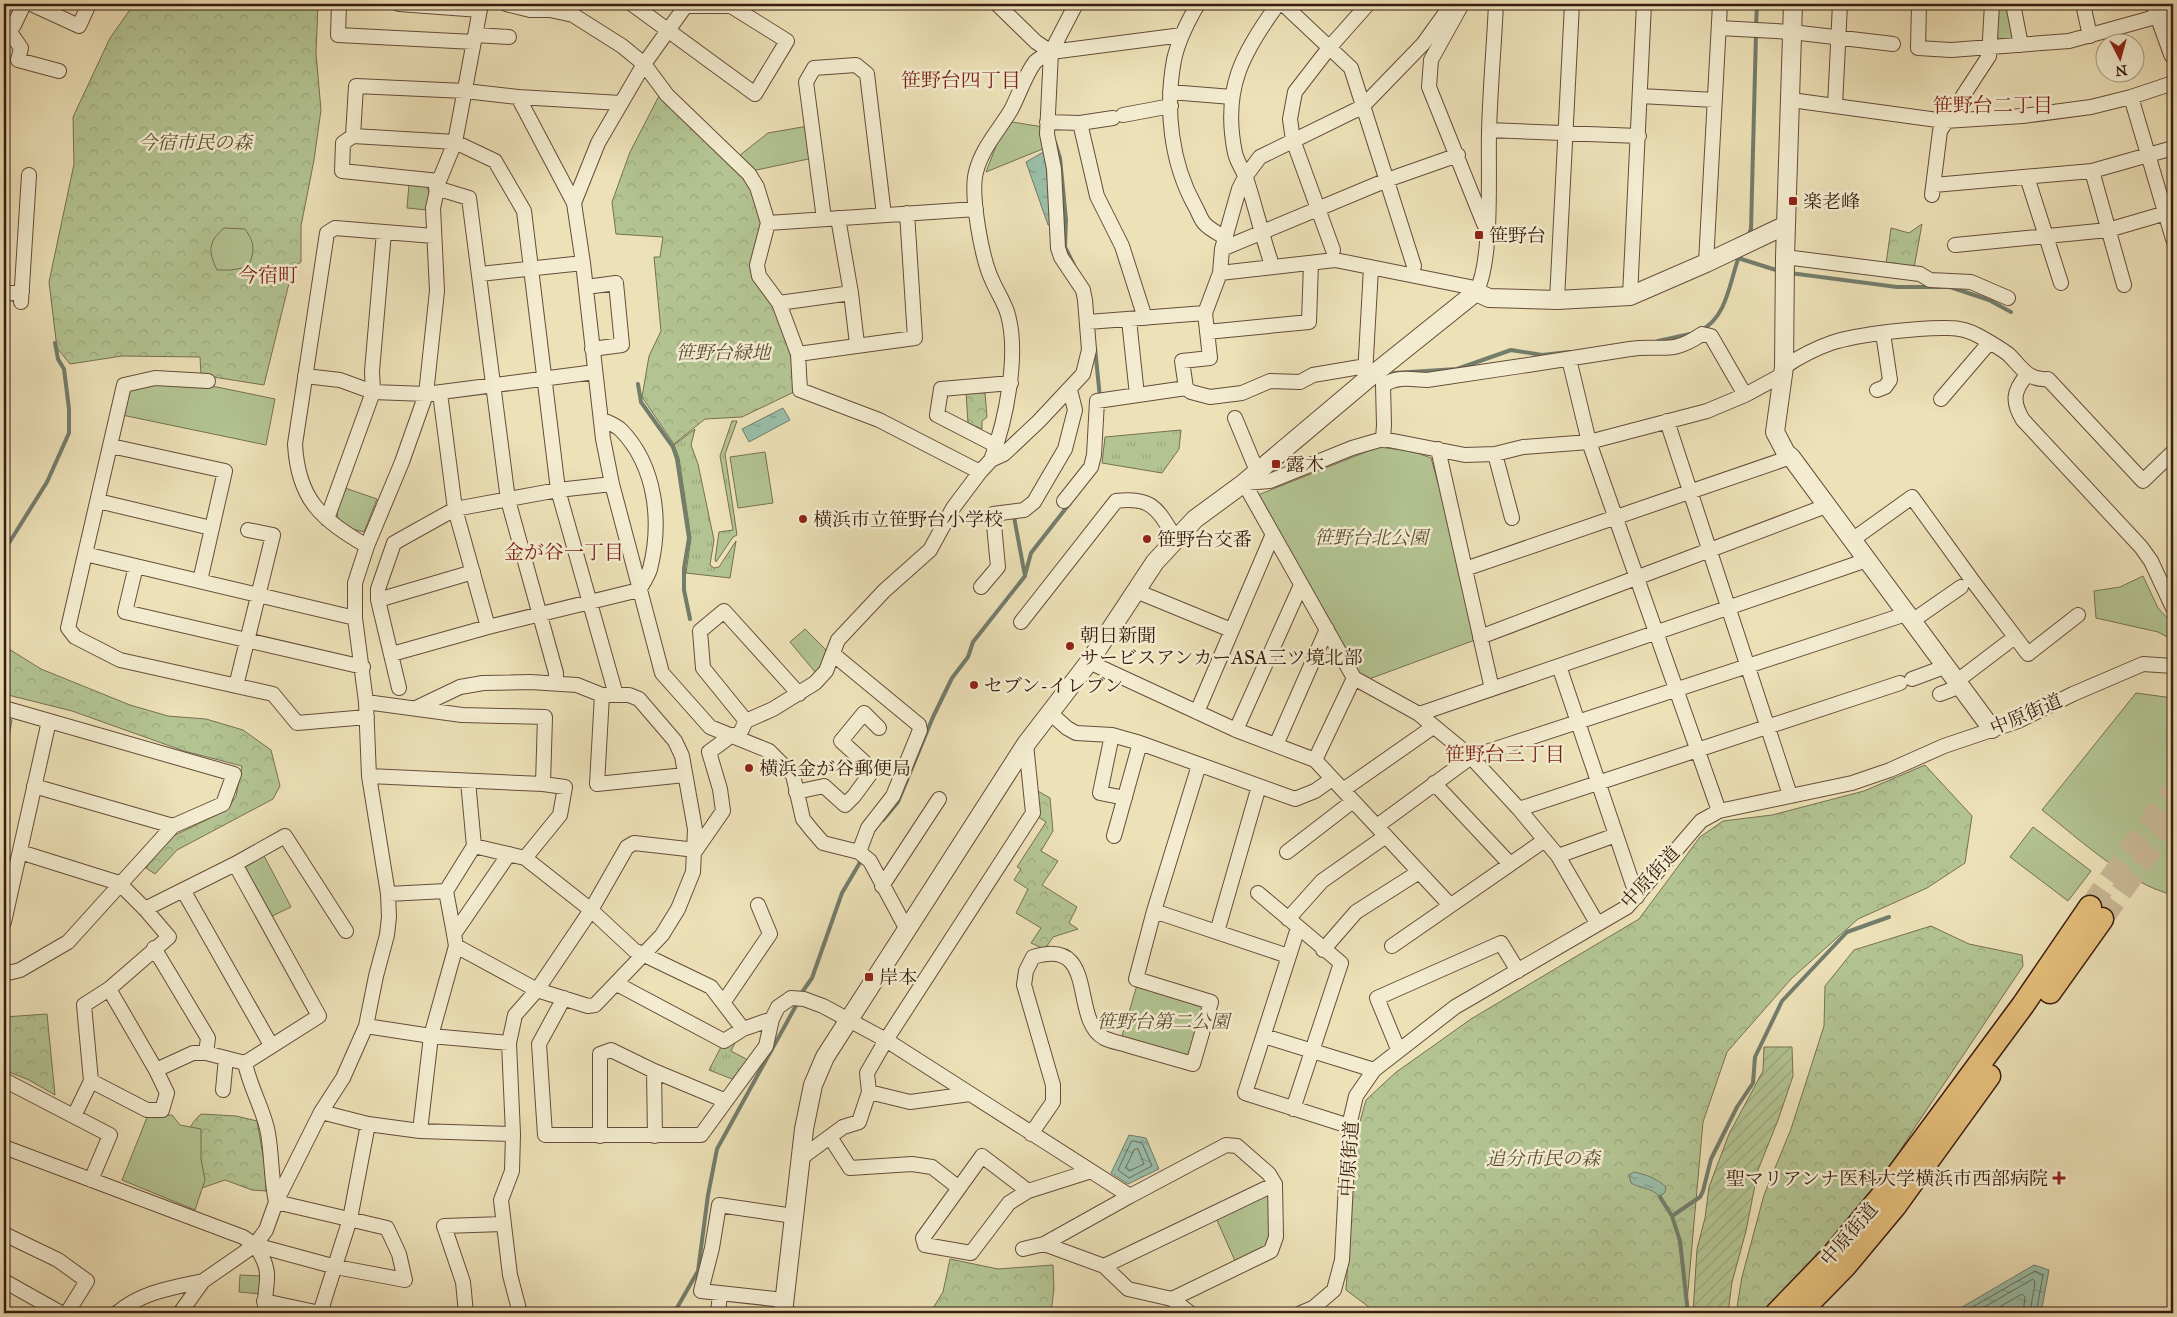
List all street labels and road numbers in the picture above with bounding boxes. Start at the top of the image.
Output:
street label: 中原街道 [1987,689,2065,739]
street label: 中原街道 [1616,841,1684,913]
street label: 中原街道 [1335,1120,1363,1198]
street label: 中原街道 [1815,1198,1883,1270]

